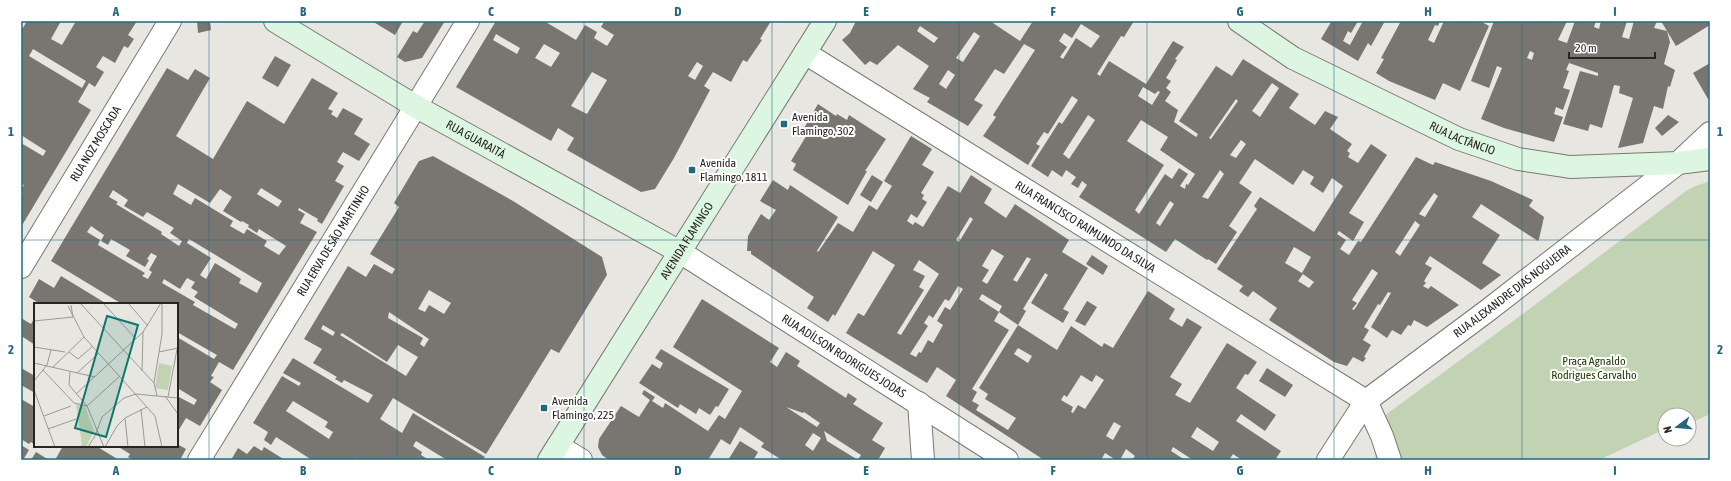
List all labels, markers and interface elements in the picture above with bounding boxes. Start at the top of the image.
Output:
text: A [112,4,120,19]
text: B [300,4,307,19]
text: C [488,4,494,19]
text: D [674,4,682,19]
text: E [863,4,869,19]
text: F [1050,4,1056,19]
text: G [1237,4,1244,19]
text: H [1424,4,1432,19]
text: I [1613,4,1617,19]
scale bar [1569,34,1655,60]
text: 20 m [1575,41,1597,55]
street label: RUA NOZ MOSCADA [67,103,124,184]
place label: Avenida Flamingo, 302 [792,110,854,138]
street label: RUA GUARAITÁ [443,117,508,161]
marker: Avenida Flamingo, 302 [779,119,789,129]
street label: RUA LACTÂNCIO [1427,119,1497,158]
text: 1 [8,124,14,139]
text: 1 [1717,124,1723,139]
place label: Avenida Flamingo, 1811 [700,156,768,184]
marker: Avenida Flamingo, 1811 [687,165,697,175]
street label: RUA FRANCISCO RAIMUNDO DA SILVA [1013,178,1158,276]
street label: RUA ERVA DE SÃO MARTINHO [294,183,373,299]
street label: AVENIDA FLAMINGO [657,200,716,282]
street label: RUA ALEXANDRE DIAS NOGUEIRA [1451,242,1574,341]
inset map [34,303,178,447]
street label: RUA ADÍLSON RODRIGUES JODAS [779,311,908,401]
text: 2 [8,342,14,357]
text: 2 [1717,342,1723,357]
park label: Praça Agnaldo Rodrigues Carvalho [1551,354,1637,382]
place label: Avenida Flamingo, 225 [552,394,614,422]
marker: Avenida Flamingo, 225 [539,403,549,413]
north arrow [1657,407,1697,447]
text: N [1661,425,1674,435]
text: A [112,463,120,478]
text: B [300,463,307,478]
text: C [488,463,494,478]
text: D [674,463,682,478]
text: E [863,463,869,478]
text: F [1050,463,1056,478]
text: G [1237,463,1244,478]
text: H [1424,463,1432,478]
text: I [1613,463,1617,478]

